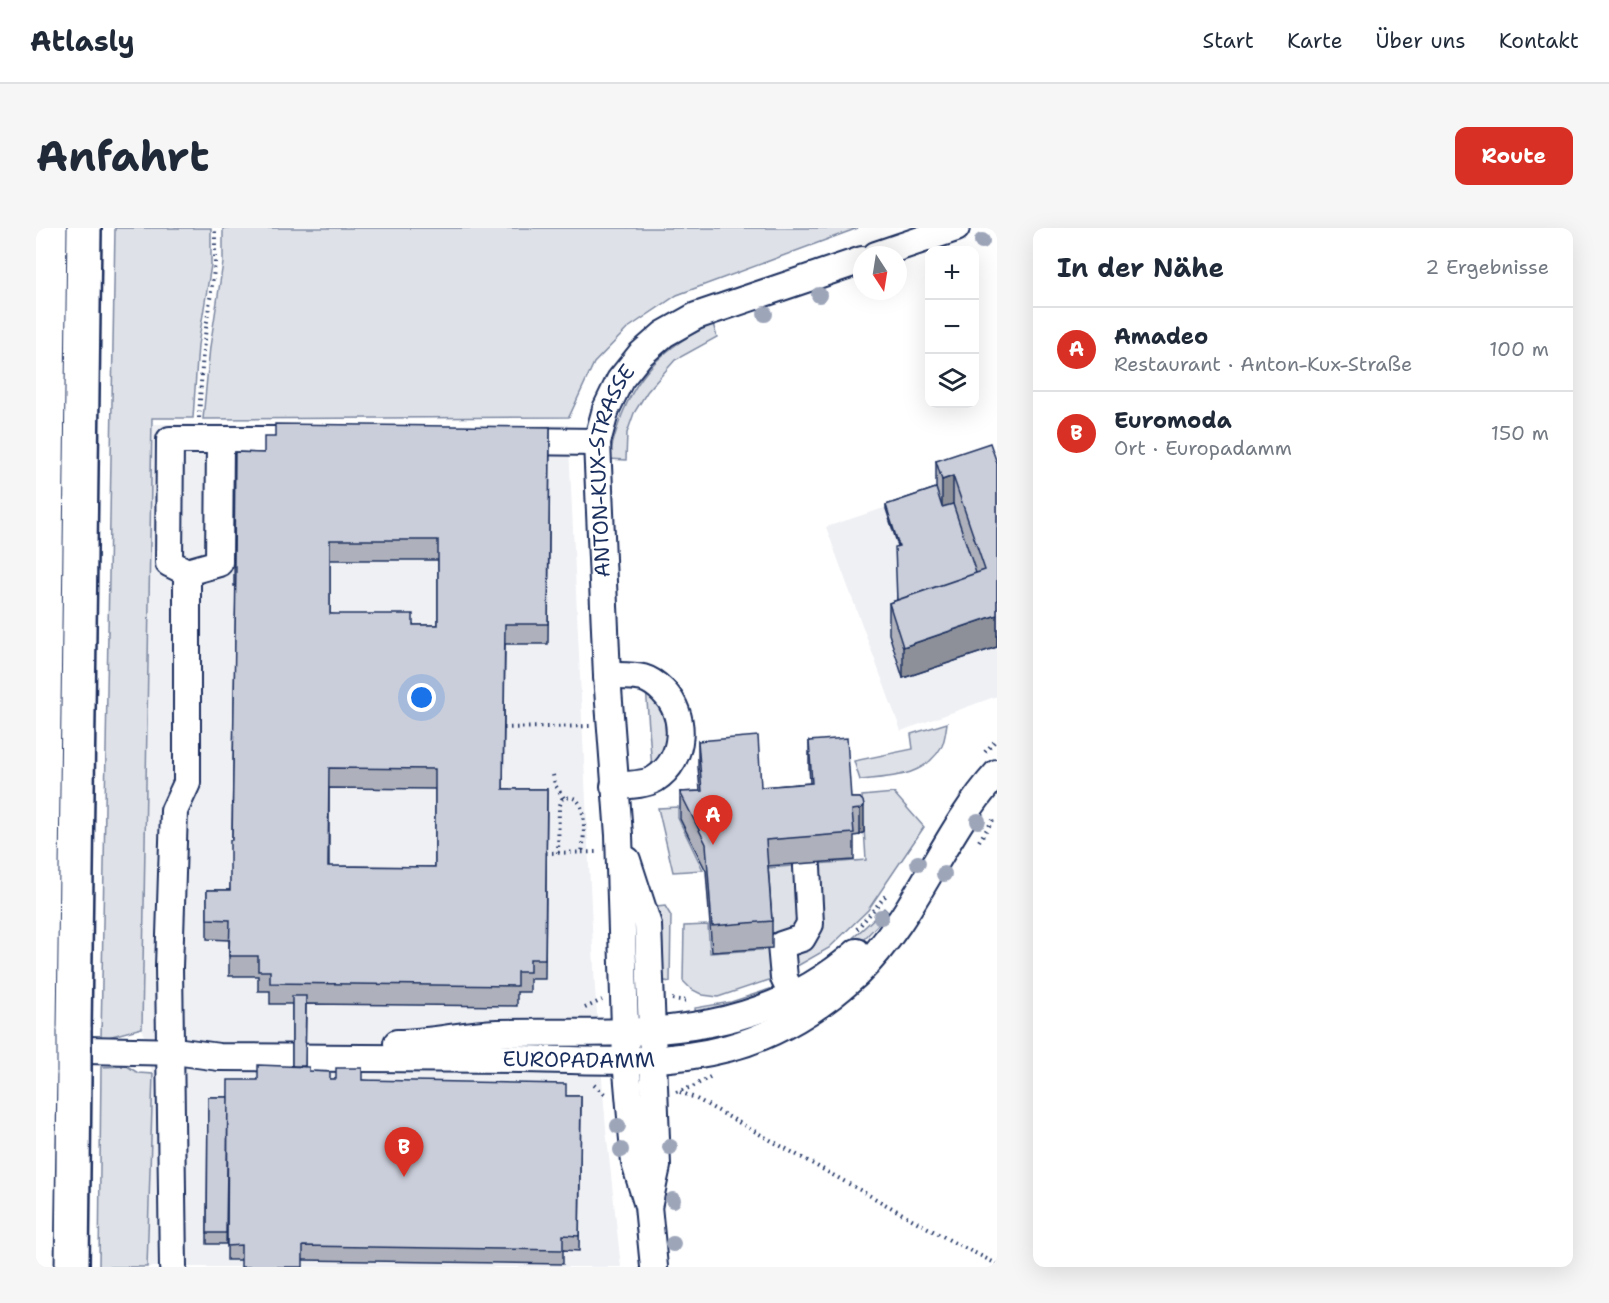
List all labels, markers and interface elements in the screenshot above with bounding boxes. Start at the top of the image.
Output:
text: Atlasly [30,22,135,60]
text: Start [1203,27,1254,55]
text: Karte [1287,27,1343,55]
text: Über uns [1376,27,1466,55]
text: Kontakt [1499,27,1579,55]
button: Route [1455,127,1573,185]
text: Anfahrt [36,128,209,184]
north arrow [853,246,907,300]
map controls [925,246,979,408]
button: + [925,246,979,300]
text: In der Nähe [1057,250,1224,285]
text: 2 Ergebnisse [1425,254,1549,280]
button: − [925,300,979,354]
text: Amadeo [1114,322,1208,351]
text: A [1069,336,1084,362]
text: 100 m [1489,336,1549,362]
text: Restaurant · Anton-Kux-Straße [1114,351,1412,377]
button: layers [925,354,979,408]
street label: ANTON-KUX-STRASSE [583,358,641,578]
text: Euromoda [1114,406,1232,435]
text: B [1070,420,1083,446]
text: 150 m [1491,420,1549,446]
text: Ort · Europadamm [1114,435,1292,461]
your location [407,683,436,712]
pin: A [694,796,732,845]
street label: EUROPADAMM [502,1045,655,1075]
pin: B [384,1128,424,1177]

